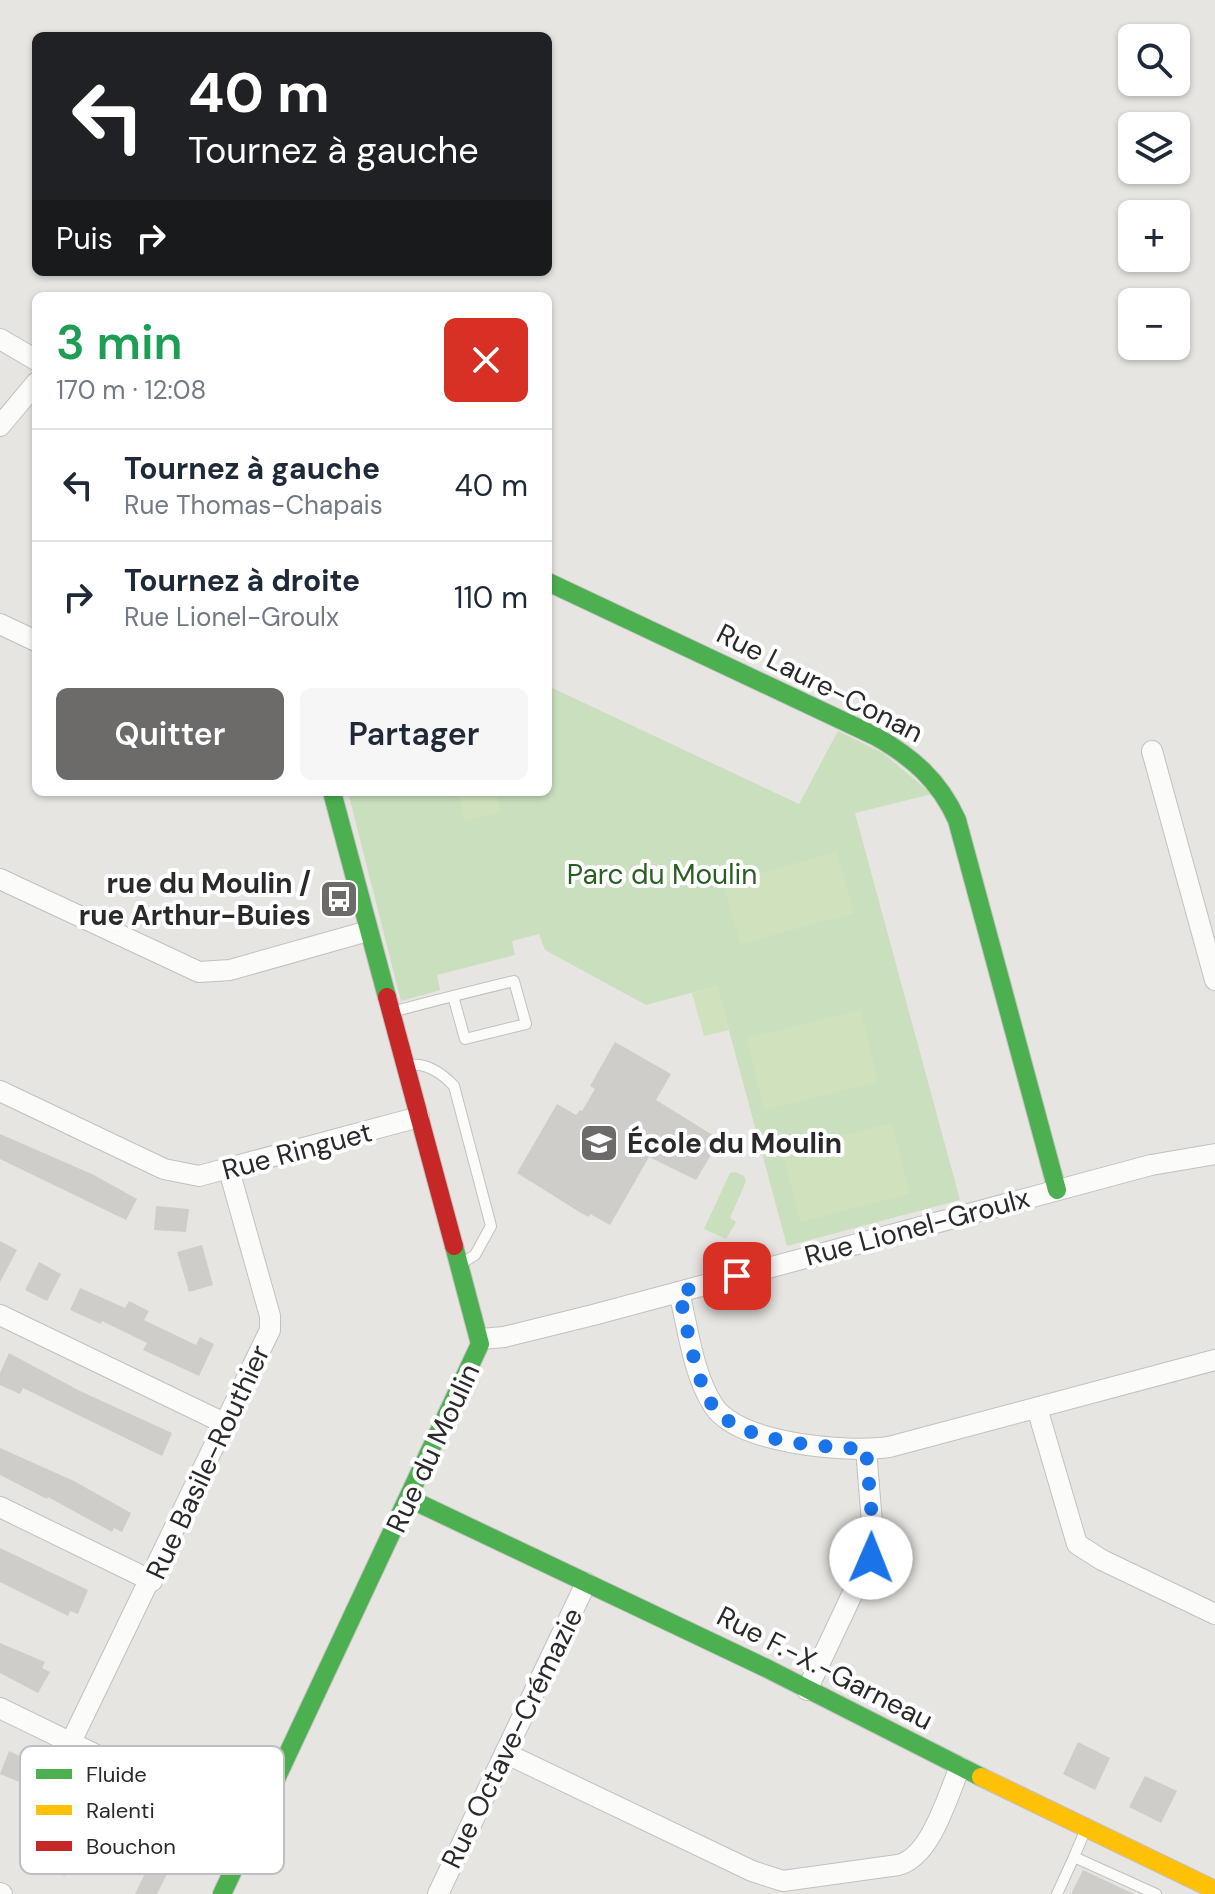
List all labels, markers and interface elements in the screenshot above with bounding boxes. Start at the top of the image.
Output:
map controls [1118,24,1190,360]
button: search [1118,24,1190,96]
text: 40 m [188,56,330,129]
icon: left [56,64,160,168]
button: layers [1118,112,1190,184]
text: Tournez à gauche [188,127,479,174]
button: + [1118,200,1190,272]
icon: right [129,216,173,260]
text: Puis [56,219,113,258]
button: − [1118,288,1190,360]
text: 3 min [56,311,183,374]
button: close [444,318,528,402]
text: 170 m · 12:08 [56,373,206,407]
text: Tournez à gauche [124,449,380,488]
icon: left [56,463,100,507]
text: 40 m [455,466,528,505]
text: Rue Thomas-Chapais [124,488,383,522]
text: Tournez à droite [124,561,360,600]
icon: right [56,575,100,619]
text: 110 m [454,578,528,617]
text: Rue Lionel-Groulx [124,600,339,634]
street label: Rue Laure-Conan [710,615,930,751]
button: Quitter [56,688,284,780]
button: Partager [300,688,528,780]
park label: Parc du Moulin [567,856,757,893]
place label: rue du Moulin / rue Arthur-Buies [79,865,311,934]
bus stop icon: rue du Moulin / rue Arthur-Buies [318,878,360,920]
street label: Rue Ringuet [218,1113,376,1189]
school or university icon: École du Moulin [578,1122,620,1164]
place label: École du Moulin [627,1125,842,1162]
street label: Rue Lionel-Groulx [800,1179,1034,1275]
pin [703,1242,771,1310]
icon: arrive [715,1254,759,1298]
street label: Rue Basile-Routhier [137,1339,279,1585]
street label: Rue du Moulin [378,1358,488,1538]
position arrow [829,1516,913,1600]
street label: Rue F.-X.-Garneau [711,1598,939,1738]
street label: Rue Octave-Crémazie [433,1602,591,1874]
legend [20,1746,284,1874]
text: Fluide [86,1760,147,1789]
text: Ralenti [86,1796,155,1825]
text: Bouchon [86,1832,176,1861]

